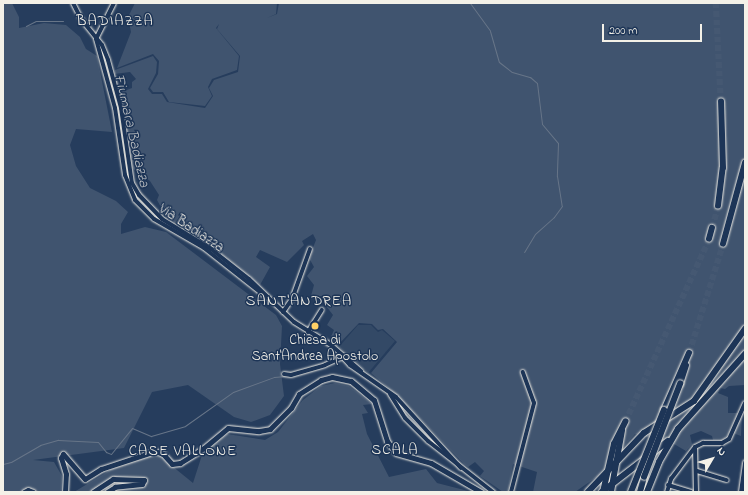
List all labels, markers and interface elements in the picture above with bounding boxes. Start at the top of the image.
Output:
district label: BADIAZZA [76,13,154,31]
scale bar [604,16,704,42]
text: 200 m [609,22,638,40]
water label: Fiumara Badiazza [109,73,153,189]
street label: Via Badiazza [155,201,227,257]
district label: SANT'ANDREA [246,293,352,311]
marker: Chiesa di Sant'Andrea Apostolo [310,321,320,331]
place label: Chiesa di Sant'Andrea Apostolo [252,333,378,366]
north arrow [692,439,732,479]
district label: SCALA [372,442,418,460]
district label: CASE VALLONE [129,443,237,461]
text: N [713,444,730,459]

